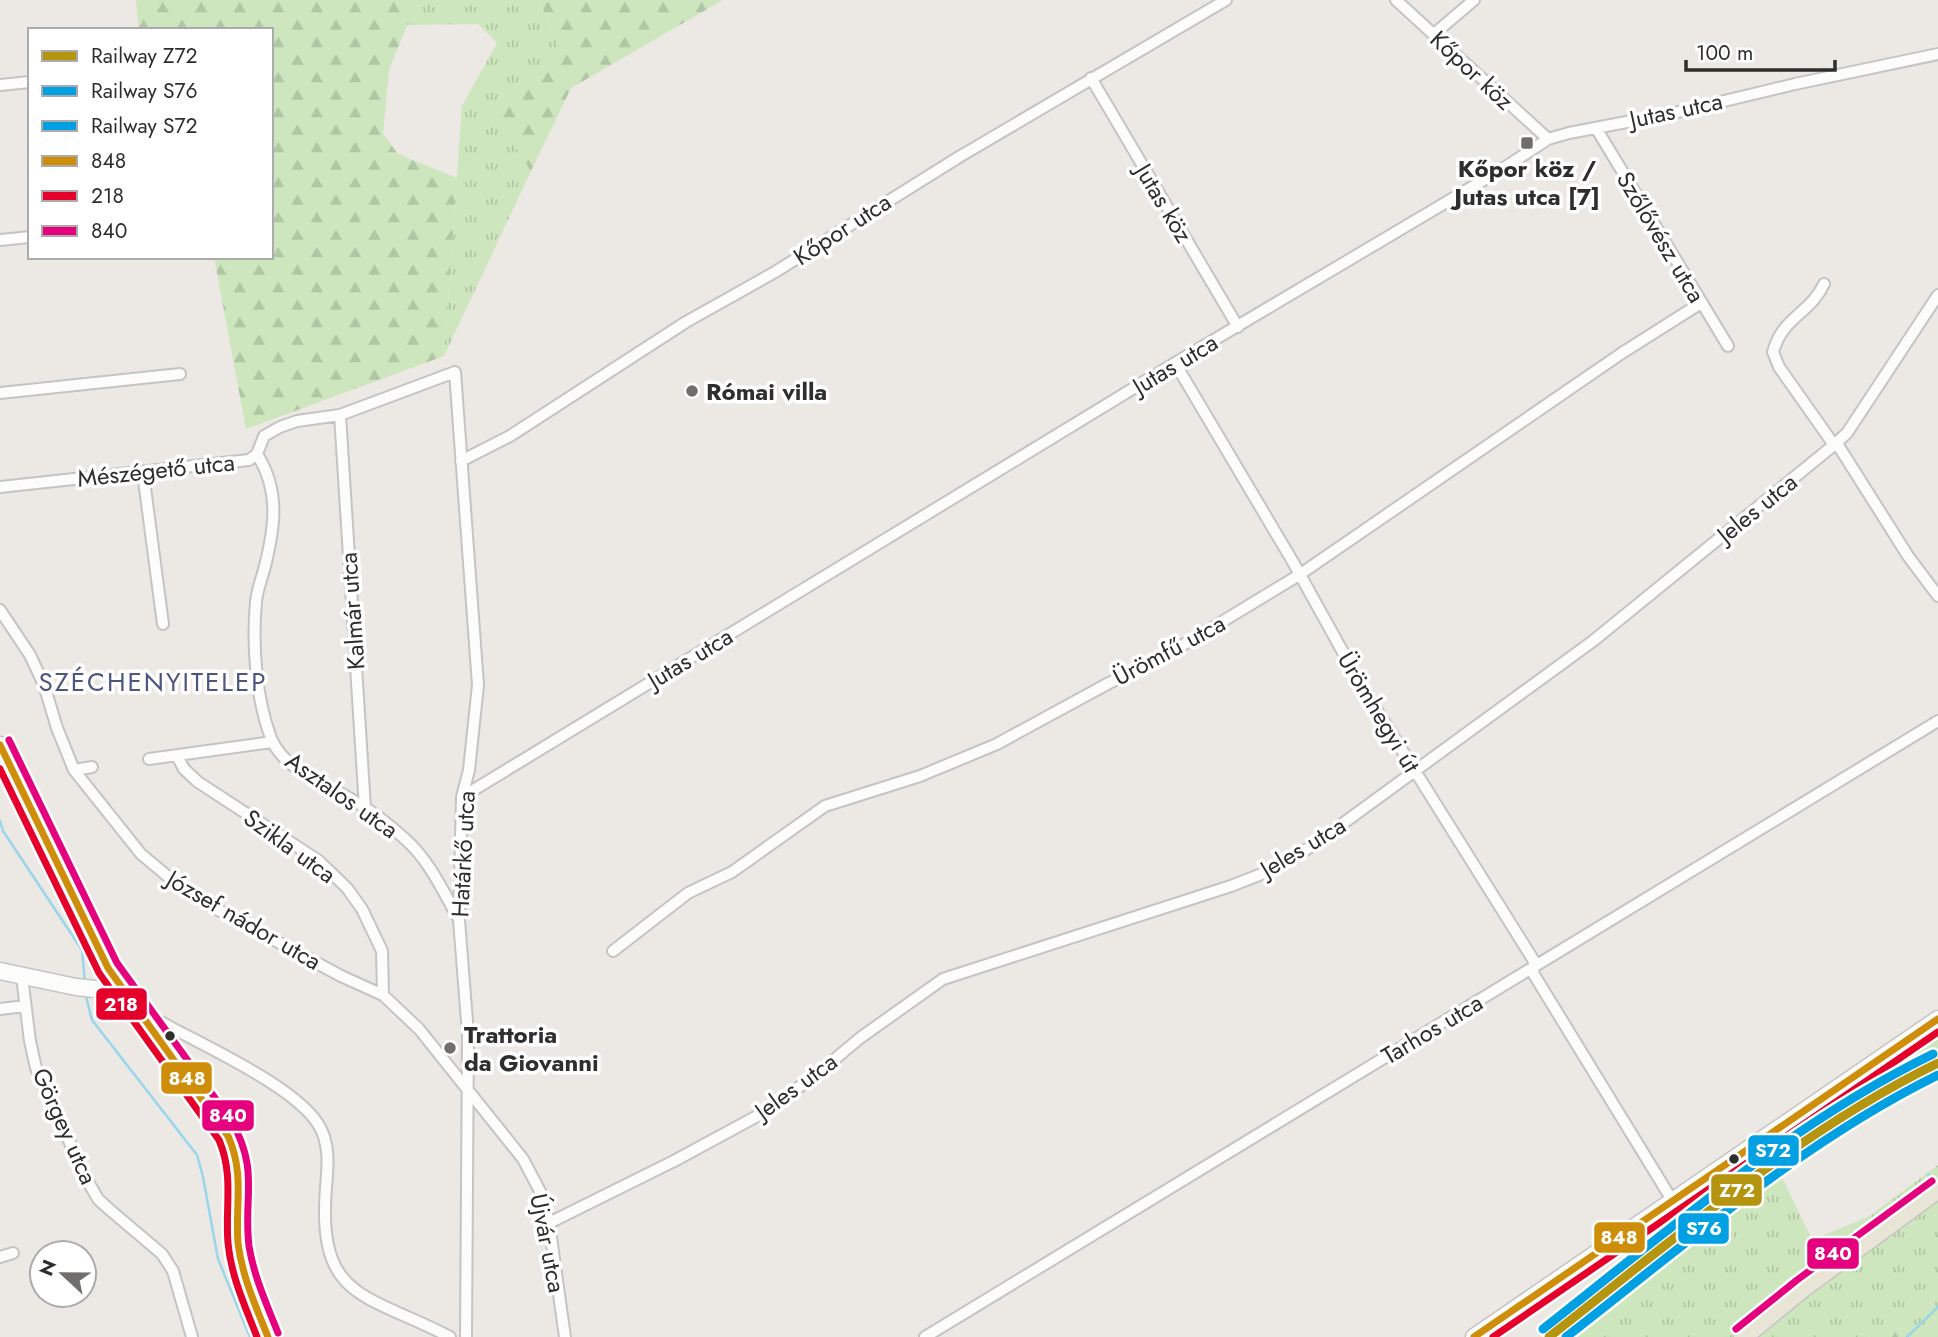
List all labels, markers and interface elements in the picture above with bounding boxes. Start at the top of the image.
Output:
street label: Kőpor köz [1422,22,1522,118]
legend [28,28,273,259]
scale bar [1686,28,1835,72]
text: 100 m [1696,38,1753,68]
text: Railway Z72 [91,41,197,71]
text: Railway S76 [91,76,198,106]
street label: Jutas utca [1623,83,1726,138]
text: Railway S72 [91,111,197,141]
marker: Kőpor köz / Jutas utca [7] [1519,135,1535,151]
text: 848 [91,146,126,176]
place label: Kőpor köz / Jutas utca [7] [1450,151,1600,214]
street label: Jutas köz [1125,154,1201,249]
street label: Szőlővész utca [1608,165,1714,309]
text: 218 [91,181,124,211]
street label: Kőpor utca [786,184,898,274]
text: 840 [91,216,127,246]
street label: Jutas utca [1123,325,1224,405]
place label: Római villa [706,374,827,409]
marker: Római villa [684,383,700,399]
street label: Mészégető utca [76,444,236,496]
street label: Jeles utca [1707,465,1805,553]
street label: Kalmár utca [330,551,374,671]
street label: Ürömfű utca [1107,606,1231,694]
street label: Jutas utca [638,619,739,699]
street label: Ürömhegyi út [1329,645,1429,779]
district label: SZÉCHENYITELEP [38,663,268,701]
street label: Asztalos utca [278,743,406,847]
street label: Határkő utca [442,790,484,918]
street label: Szikla utca [237,801,343,891]
street label: Jeles utca [1251,808,1352,888]
street label: József nádor utca [158,860,328,979]
street label: Tarhos utca [1375,985,1489,1073]
line badge: 218 [95,987,148,1021]
text: 218 [104,991,138,1018]
place label: Trattoria da Giovanni [464,1017,599,1080]
unlabelled marker [163,1029,177,1043]
marker: Trattoria da Giovanni [442,1040,458,1056]
street label: Jeles utca [745,1044,844,1130]
line badge: 848 [160,1061,213,1095]
street label: Görgey utca [24,1062,106,1190]
text: 848 [168,1065,206,1092]
line badge: 840 [201,1099,255,1132]
text: 840 [209,1102,247,1129]
line badge: S72 [1747,1134,1800,1167]
text: S72 [1755,1137,1791,1164]
unlabelled marker [1727,1152,1741,1166]
line badge: Z72 [1710,1173,1763,1207]
text: Z72 [1719,1177,1755,1204]
street label: Újvár utca [521,1191,575,1295]
line badge: S76 [1677,1212,1730,1245]
text: S76 [1686,1215,1722,1242]
line badge: 848 [1593,1221,1646,1254]
text: 848 [1600,1224,1638,1251]
line badge: 840 [1806,1237,1860,1270]
north arrow [28,1239,98,1309]
text: 840 [1814,1240,1852,1267]
text: N [32,1256,63,1280]

